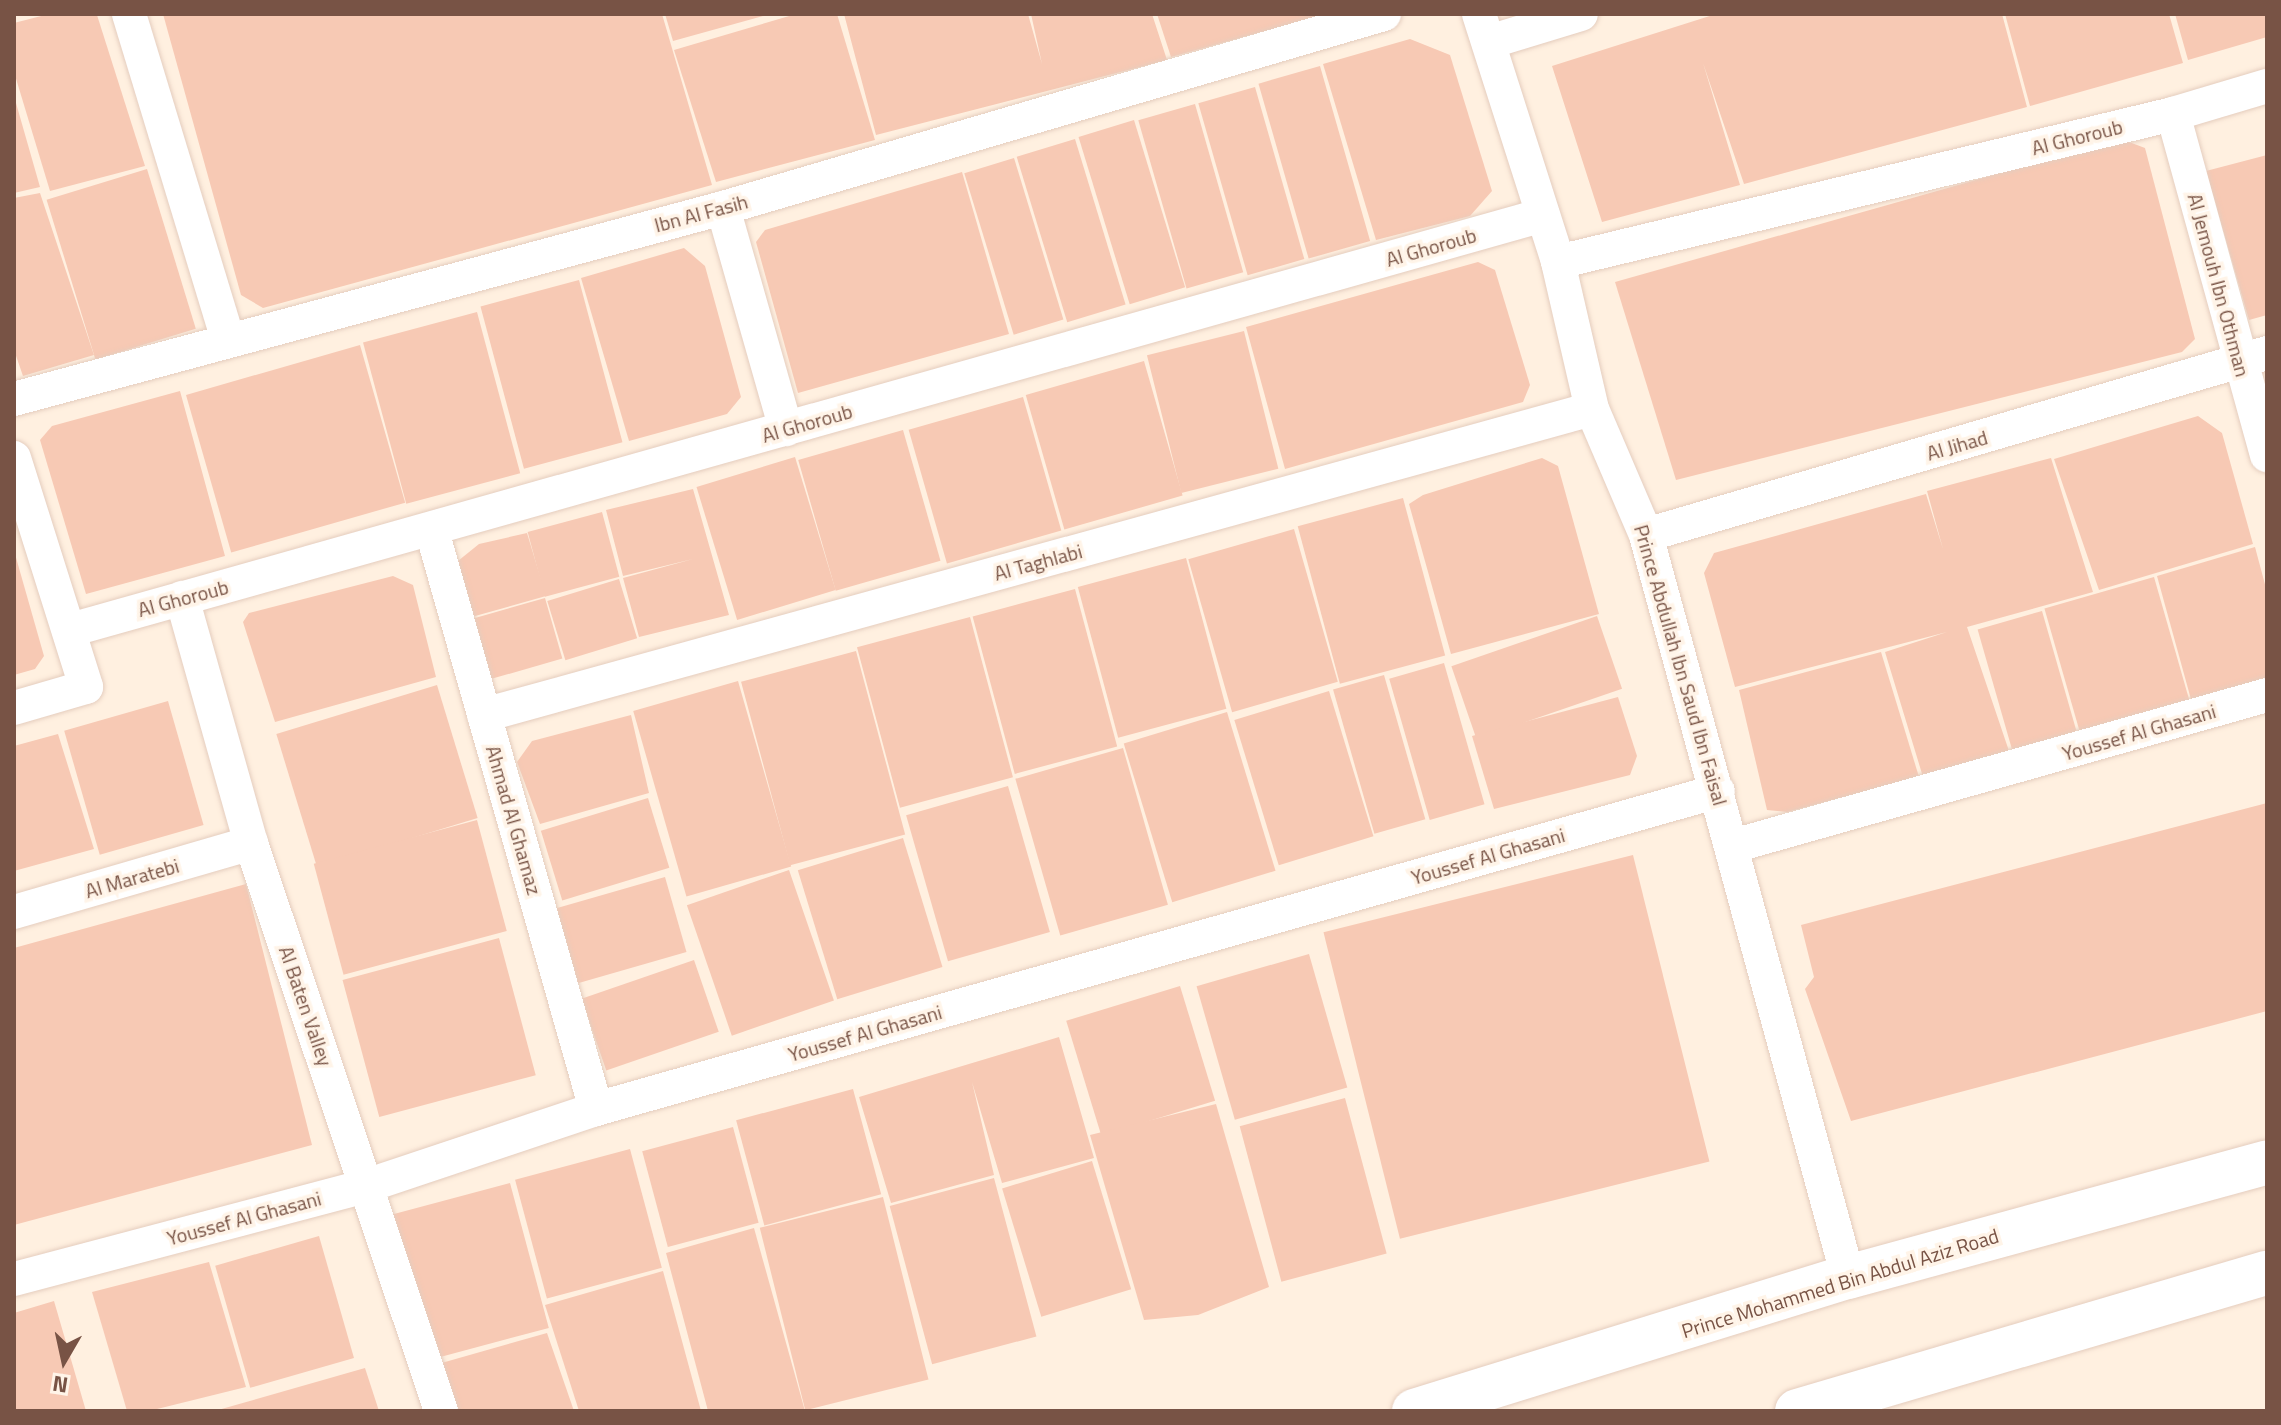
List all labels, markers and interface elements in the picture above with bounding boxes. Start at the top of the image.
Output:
street label: Al Ghoroub [2029,114,2125,160]
street label: Ibn Al Fasih [652,189,750,237]
street label: Al Jemouh Ibn Othman [2183,191,2255,379]
street label: Al Ghoroub [1383,223,1479,271]
street label: Al Ghoroub [759,399,855,447]
street label: Al Jihad [1924,425,1990,465]
street label: Prince Abdullah Ibn Saud Ibn Faisal [1629,522,1733,808]
street label: Al Taghlabi [991,539,1085,585]
street label: Al Ghoroub [135,574,231,622]
street label: Youssef Al Ghasani [2059,699,2219,765]
street label: Ahmad Al Ghamaz [481,743,547,897]
street label: Youssef Al Ghasani [1408,823,1568,889]
street label: Al Maratebi [82,853,182,903]
street label: Al Baten Valley [274,943,338,1069]
street label: Youssef Al Ghasani [785,1000,945,1066]
street label: Youssef Al Ghasani [164,1186,324,1250]
street label: Prince Mohammed Bin Abdul Aziz Road [1679,1223,2001,1343]
north arrow [24,1321,104,1401]
text: N [50,1367,70,1403]

